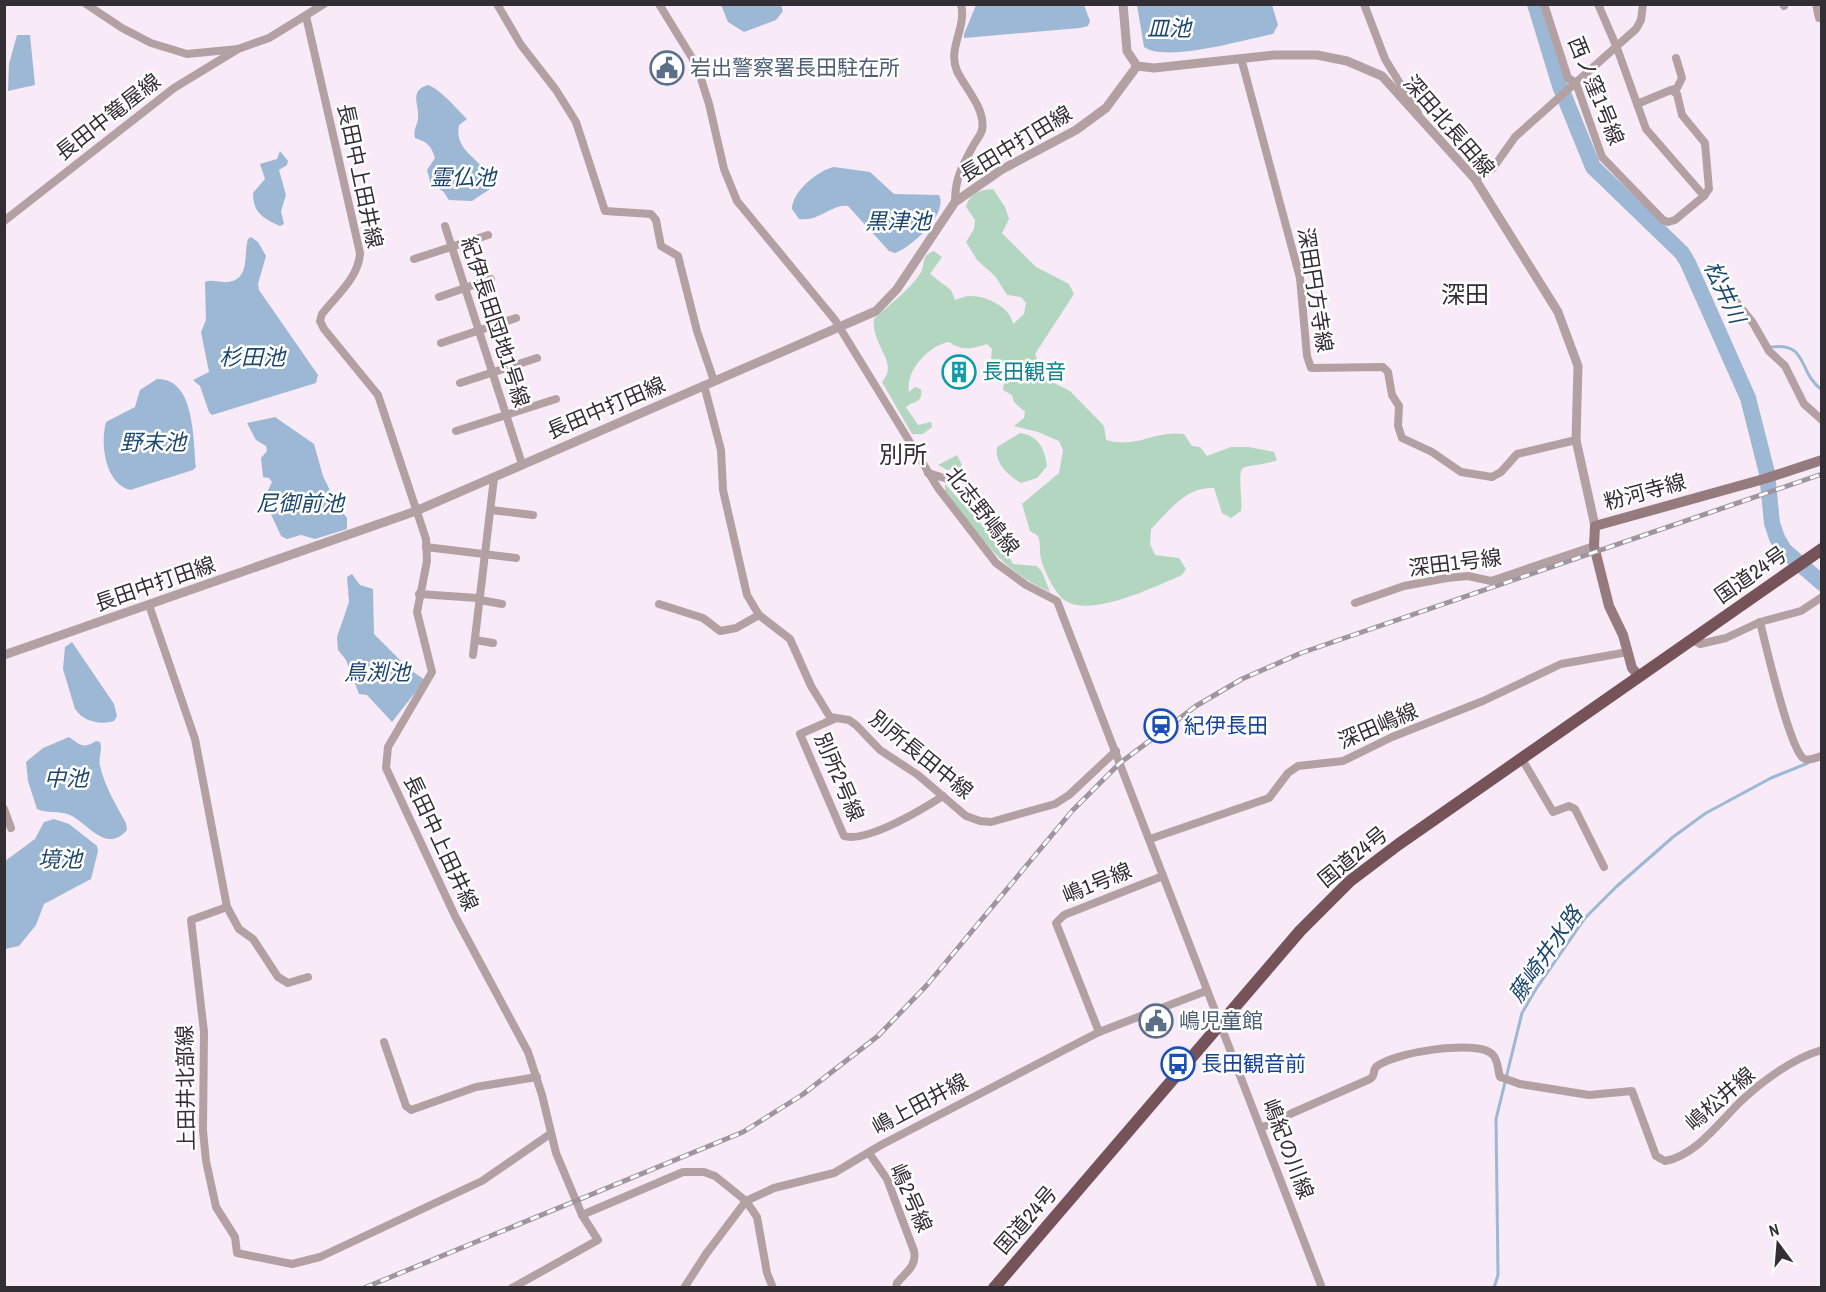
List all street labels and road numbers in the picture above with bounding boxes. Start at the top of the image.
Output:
street label: 西ノ窪1号線 [1562,32,1631,149]
street label: 長田中篭屋線 [49,66,166,167]
street label: 深田北長田線 [1397,69,1502,183]
street label: 長田中打田線 [954,99,1077,188]
street label: 長田中上田井線 [331,101,390,251]
street label: 深田円方寺線 [1291,225,1340,354]
street label: 紀伊長田団地1号線 [454,233,537,411]
street label: 長田中打田線 [542,370,669,446]
street label: 北志野嶋線 [939,460,1026,561]
street label: 粉河寺線 [1601,467,1689,516]
street label: 国道24号 [1709,539,1793,610]
street label: 深田1号線 [1407,542,1503,583]
street label: 長田中打田線 [91,549,219,618]
street label: 深田嶋線 [1333,696,1422,755]
street label: 別所長田中線 [863,704,979,806]
street label: 別所2号線 [808,728,871,826]
street label: 長田中上田井線 [397,770,486,916]
street label: 国道24号 [1312,819,1394,894]
street label: 嶋1号線 [1058,855,1136,910]
street label: 上田井北部線 [170,1025,201,1151]
street label: 嶋松井線 [1678,1060,1761,1137]
street label: 嶋上田井線 [867,1066,973,1141]
street label: 嶋紀の川線 [1256,1095,1321,1203]
street label: 嶋2号線 [883,1159,939,1237]
street label: 国道24号 [988,1179,1064,1260]

